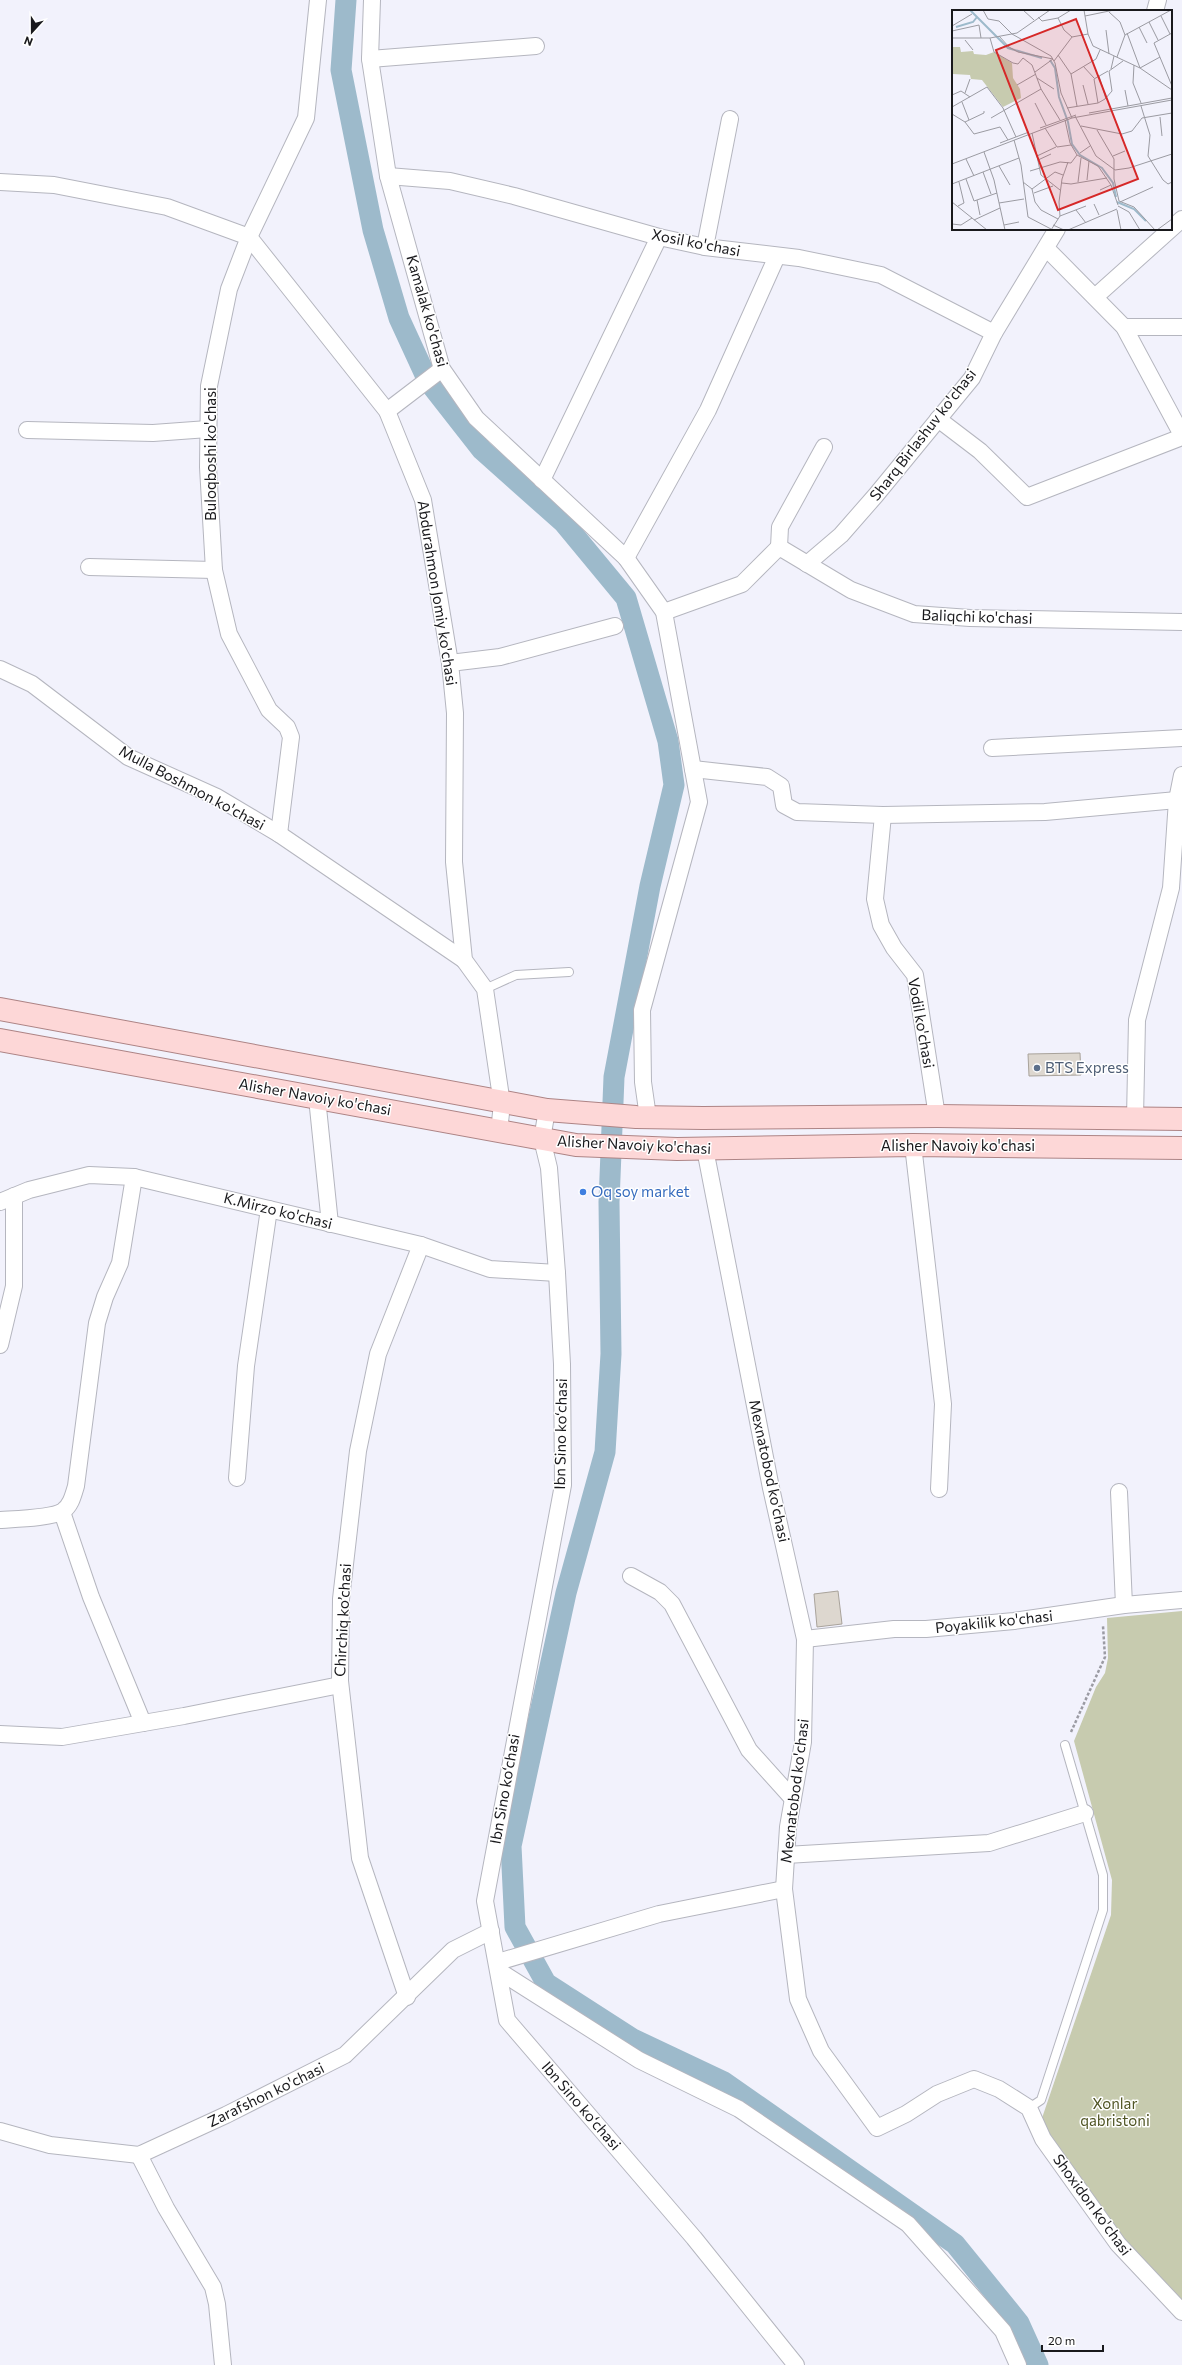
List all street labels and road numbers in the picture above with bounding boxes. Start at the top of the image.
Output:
street label: Xosil ko'chasi [650,225,742,259]
street label: Kamalak ko'chasi [403,253,453,369]
street label: Sharq Birlashuv ko'chasi [865,365,979,504]
street label: Buloqboshi ko'chasi [201,387,219,521]
street label: Abdurahmon Jomiy ko'chasi [414,499,462,687]
street label: Baliqchi ko'chasi [921,605,1033,627]
street label: Mulla Boshmon ko'chasi [116,741,269,833]
street label: Vodil ko'chasi [905,976,939,1070]
street label: Alisher Navoiy ko'chasi [238,1074,393,1118]
street label: Alisher Navoiy ko'chasi [556,1131,712,1157]
street label: Alisher Navoiy ko'chasi [881,1136,1035,1154]
street label: K.Mirzo ko'chasi [222,1188,334,1232]
street label: Ibn Sino ko‘chasi [550,1378,570,1490]
street label: Mexnatobod ko'chasi [746,1398,794,1544]
street label: Chirchiq ko’chasi [330,1563,354,1677]
street label: Poyakilik ko'chasi [934,1606,1054,1636]
street label: Mexnatobod ko'chasi [776,1718,812,1864]
street label: Ibn Sino ko‘chasi [485,1732,523,1845]
street label: Ibn Sino ko‘chasi [538,2057,625,2153]
street label: Zarafshon ko'chasi [204,2058,327,2130]
street label: Shoxidon ko'chasi [1050,2150,1136,2259]

